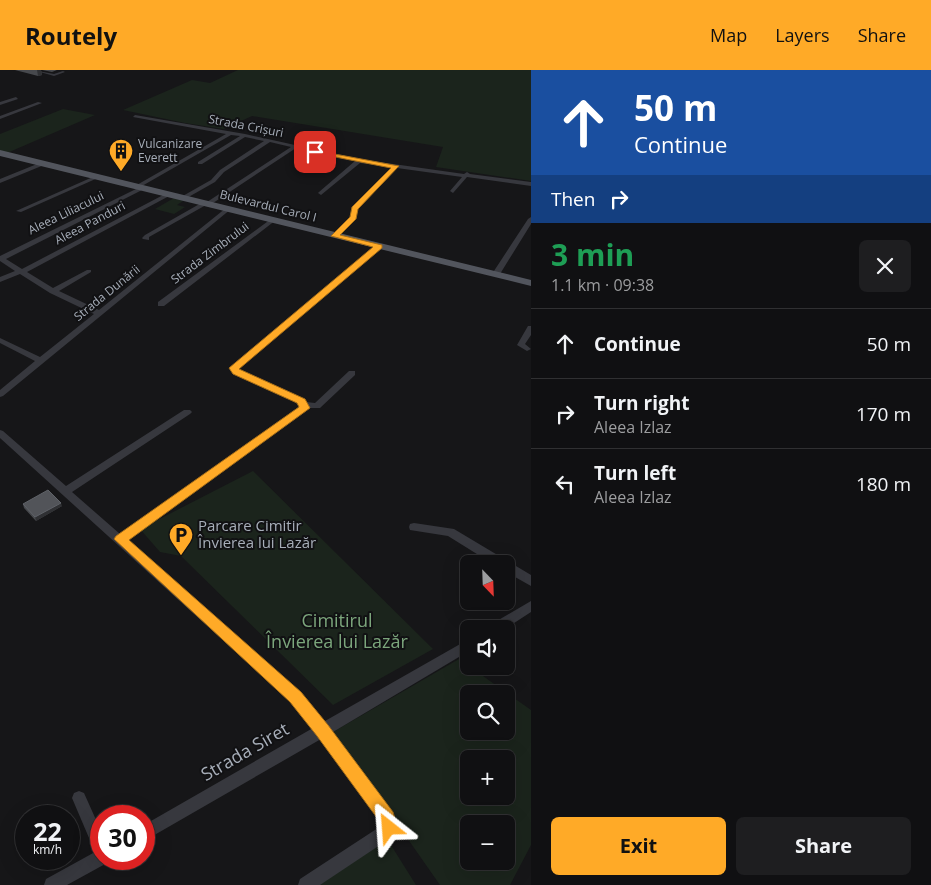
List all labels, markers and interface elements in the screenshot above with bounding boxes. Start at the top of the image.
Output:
text: Routely [25,19,117,52]
text: Map [710,23,747,47]
text: Layers [775,23,830,47]
text: Share [858,23,906,47]
text: 50 m [634,84,717,131]
icon: ahead [551,90,616,155]
street label: Strada Crișuri [207,110,285,141]
text: Continue [634,129,727,159]
pin [294,131,336,173]
place label: Vulcanizare Everett [138,135,203,166]
building icon: Vulcanizare Everett [108,138,134,172]
icon: arrive [301,138,329,166]
street label: Bulevardul Carol I [218,185,318,226]
icon: right [605,185,633,213]
text: Then [551,186,595,212]
street label: Aleea Liliacului [25,187,107,238]
street label: Aleea Panduri [51,197,128,248]
street label: Strada Zimbrului [167,218,252,288]
text: 3 min [551,234,634,275]
button: close [859,240,911,292]
street label: Strada Dunării [70,261,143,325]
text: 1.1 km · 09:38 [551,274,654,296]
icon: ahead [551,330,579,358]
text: Continue [594,331,681,357]
text: 50 m [867,331,911,357]
text: Turn right [594,390,689,416]
icon: right [551,400,579,428]
text: 170 m [856,401,911,427]
text: Aleea Izlaz [594,416,672,438]
text: Turn left [594,460,676,486]
icon: left [551,470,579,498]
text: 180 m [856,471,911,497]
text: Aleea Izlaz [594,486,672,508]
place label: Parcare Cimitir Învierea lui Lazăr [197,515,316,552]
parking icon: Parcare Cimitir Învierea lui Lazăr [168,522,194,556]
north arrow [460,555,515,610]
map controls [460,555,515,870]
park label: Cimitirul Învierea lui Lazăr [265,608,409,653]
button: sound [460,620,515,675]
button: search [460,685,515,740]
street label: Strada Siret [196,716,293,786]
button: + [460,750,515,805]
position arrow [362,801,414,853]
speed limit sign: 30 [90,805,155,870]
text: 22 [33,814,62,848]
button: − [460,815,515,870]
button: Exit [551,817,726,875]
button: Share [736,817,911,875]
text: km/h [33,841,62,858]

